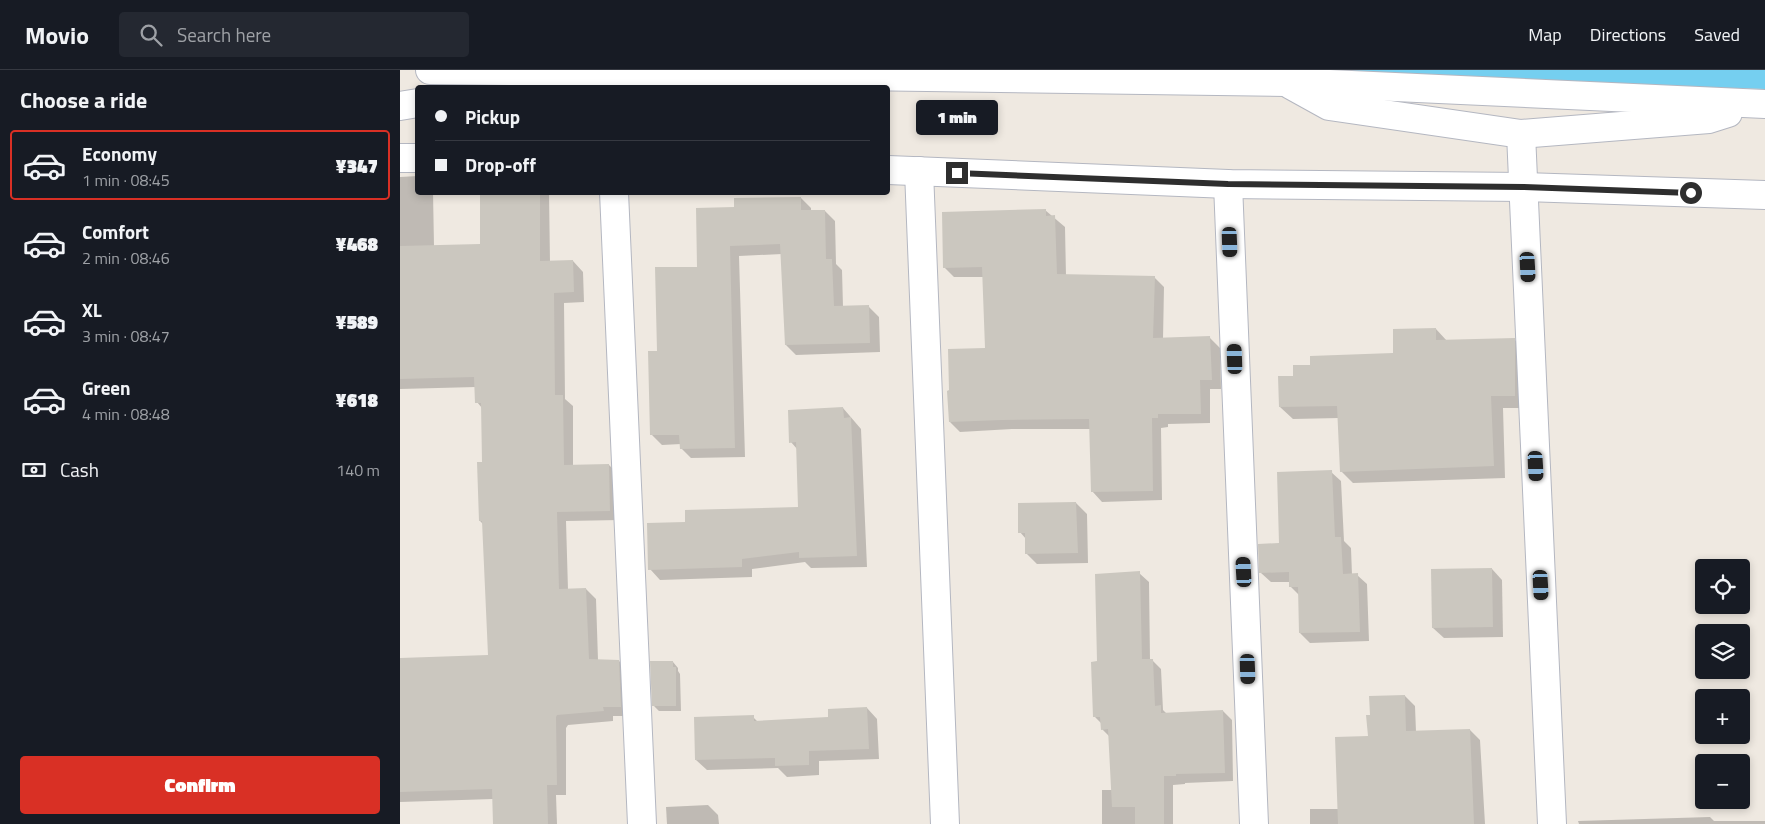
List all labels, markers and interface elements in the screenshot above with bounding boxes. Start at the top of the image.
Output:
search box [119,12,469,57]
text: Movio [25,17,89,53]
text: Search here [177,20,271,49]
icon: search [137,21,165,49]
text: Map [1528,21,1562,48]
text: Directions [1590,21,1666,48]
text: Saved [1694,21,1740,48]
text: Choose a ride [20,83,147,117]
callout: 1 min [916,101,998,136]
text: Pickup [465,102,520,131]
text: 1 min [937,105,977,129]
text: Economy [82,139,157,168]
icon: car [22,143,67,188]
text: Drop-off [465,150,536,179]
text: ¥347 [336,151,378,180]
route end [946,162,968,184]
text: 1 min · 08:45 [82,168,170,192]
route start [1680,182,1702,204]
text: Comfort [82,217,149,246]
icon: car [22,221,67,266]
car [1221,227,1238,257]
text: ¥468 [336,229,378,258]
text: 2 min · 08:46 [82,246,170,270]
car [1519,252,1536,282]
text: XL [82,295,102,324]
icon: car [22,299,67,344]
text: ¥589 [336,307,378,336]
text: 3 min · 08:47 [82,324,170,348]
car [1226,344,1243,374]
text: Green [82,373,131,402]
icon: car [22,377,67,422]
text: ¥618 [336,385,378,414]
text: 4 min · 08:48 [82,402,170,426]
car [1527,451,1544,481]
text: Cash [60,455,99,484]
icon: cash [20,456,48,484]
text: 140 m [336,458,380,482]
car [1235,557,1252,587]
map controls [1695,559,1750,809]
button: locate [1695,559,1750,614]
car [1532,570,1549,600]
button: layers [1695,624,1750,679]
car [1239,654,1256,684]
button: + [1695,689,1750,744]
button: − [1695,754,1750,809]
button: Confirm [20,756,380,814]

